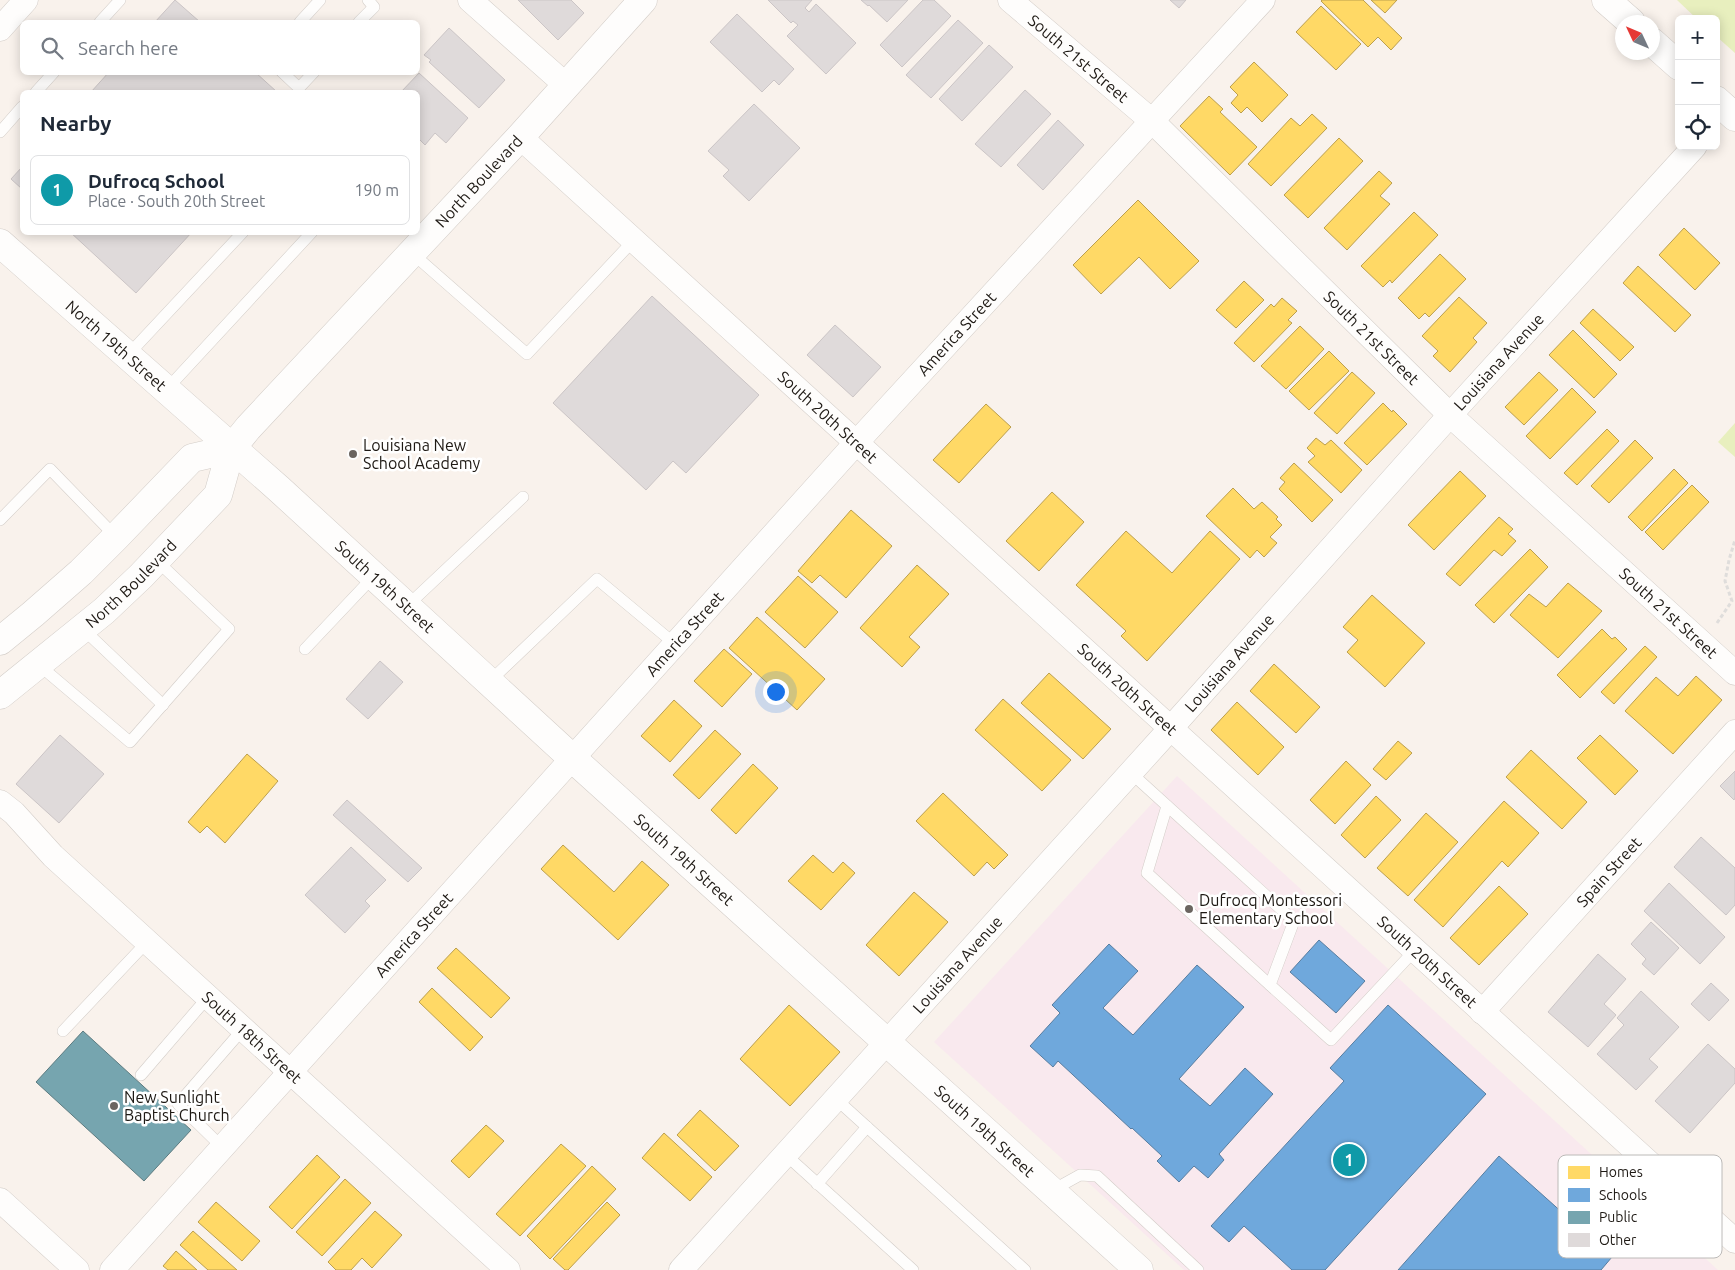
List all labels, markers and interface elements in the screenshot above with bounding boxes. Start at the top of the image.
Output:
street label: South 21st Street [1025,11,1133,106]
north arrow [1615,15,1660,60]
map controls [1675,15,1720,150]
button: + [1675,15,1720,60]
search box [20,20,420,75]
icon: search [38,34,66,62]
text: Search here [78,37,178,59]
button: − [1675,60,1720,105]
button: locate [1675,105,1720,150]
text: Nearby [40,111,111,135]
street label: North Boulevard [431,132,526,231]
text: Dufrocq School [88,170,225,192]
text: 1 [52,181,62,199]
text: 190 m [354,181,399,199]
text: Place · South 20th Street [88,192,265,210]
street label: South 21st Street [1320,287,1423,389]
street label: America Street [914,288,1000,379]
street label: North 19th Street [62,296,171,395]
street label: Louisiana Avenue [1450,310,1547,414]
street label: South 20th Street [774,367,882,467]
place label: Louisiana New School Academy [363,436,481,472]
marker: Louisiana New School Academy [347,448,359,460]
street label: North Boulevard [82,536,180,631]
street label: South 19th Street [332,537,439,637]
street label: South 21st Street [1616,564,1722,662]
street label: America Street [642,587,727,679]
street label: Louisiana Avenue [1181,610,1277,715]
street label: South 20th Street [1074,639,1182,739]
your location [763,679,789,705]
street label: South 19th Street [631,810,738,909]
street label: Spain Street [1573,833,1645,910]
street label: America Street [371,888,457,981]
place label: Dufrocq Montessori Elementary School [1199,891,1342,927]
marker: Dufrocq Montessori Elementary School [1183,903,1195,915]
street label: Louisiana Avenue [909,912,1006,1017]
street label: South 20th Street [1374,912,1481,1012]
street label: South 18th Street [199,987,306,1087]
street label: South 19th Street [931,1081,1039,1181]
place label: New Sunlight Baptist Church [124,1088,230,1124]
marker: New Sunlight Baptist Church [108,1100,120,1112]
pin: 1 [1333,1141,1365,1179]
legend [1558,1155,1722,1258]
text: Homes [1599,1164,1643,1180]
text: Schools [1599,1187,1647,1203]
text: Public [1599,1209,1638,1225]
text: Other [1599,1232,1637,1248]

